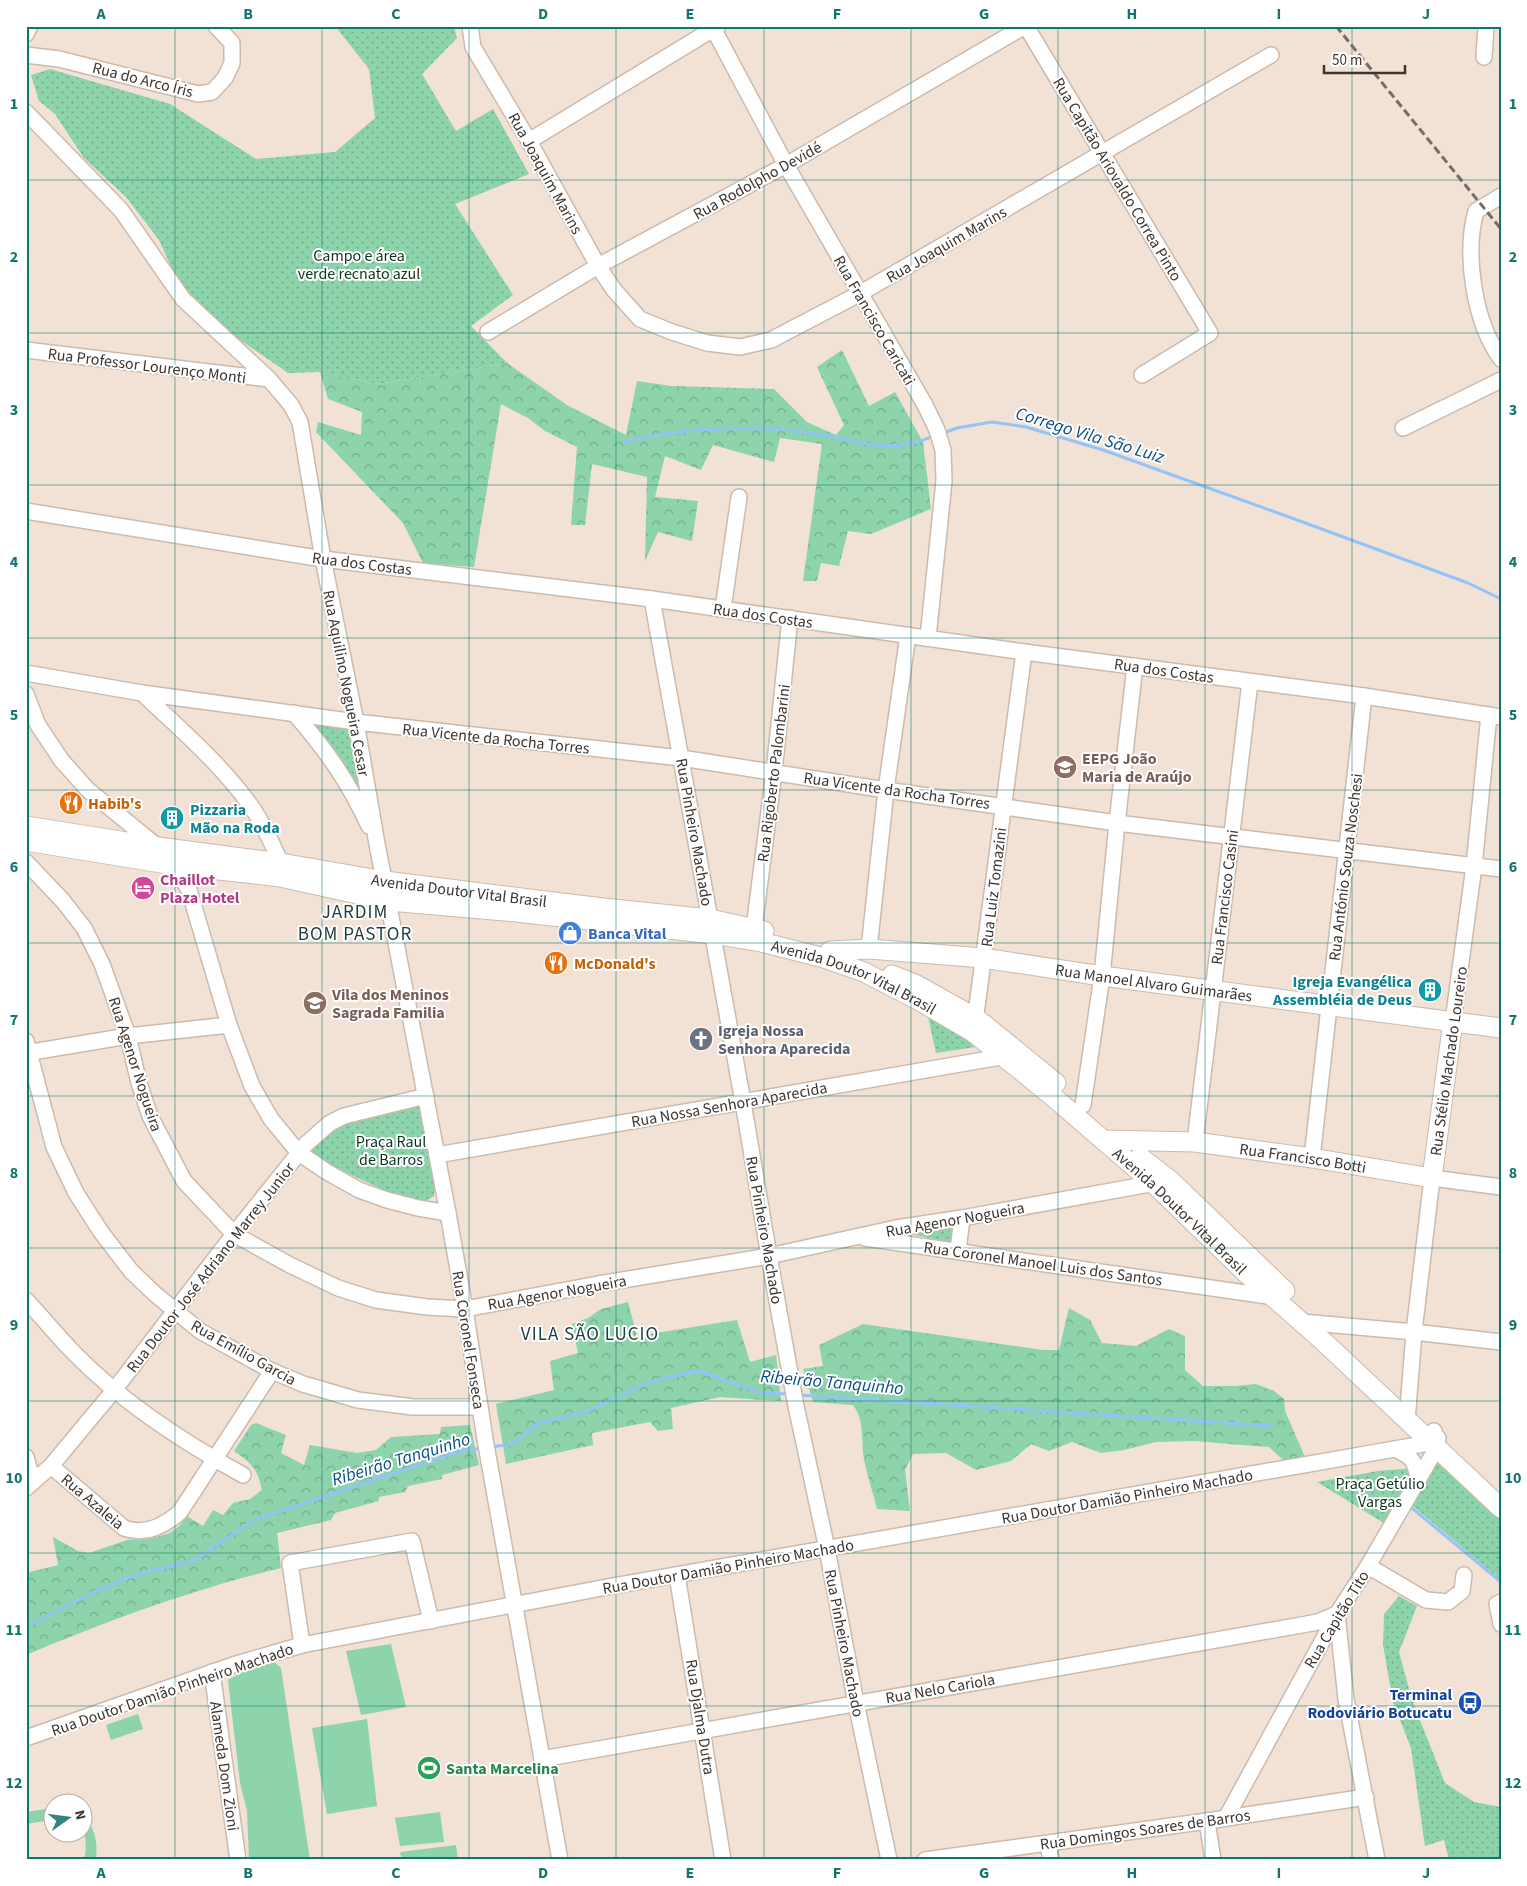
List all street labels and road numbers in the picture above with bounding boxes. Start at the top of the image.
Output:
street label: Rua do Arco Íris [90,57,196,103]
street label: Rua Capitão Ariovaldo Correa Pinto [1047,73,1187,286]
street label: Rua Joaquim Marins [503,109,588,238]
street label: Rua Rodolpho Devidé [689,136,826,225]
street label: Rua Joaquim Marins [882,201,1011,288]
street label: Rua Francisco Caricati [828,252,920,389]
street label: Rua Professor Lourenço Monti [46,343,247,389]
street label: Rua dos Costas [311,547,413,581]
street label: Rua Aquilino Nogueira Cesar [317,588,375,779]
street label: Rua dos Costas [712,598,814,634]
street label: Rua dos Costas [1113,653,1215,689]
street label: Rua Rigoberto Palombarini [752,683,796,863]
street label: Rua Vicente da Rocha Torres [401,718,591,760]
street label: Rua Pinheiro Machado [670,756,718,908]
street label: Rua Vicente da Rocha Torres [802,767,992,815]
street label: Rua António Souza Noschesi [1324,772,1368,962]
street label: Rua Luiz Tomazini [976,826,1012,948]
street label: Rua Francisco Casini [1206,828,1244,966]
street label: Avenida Doutor Vital Brasil [370,869,548,913]
street label: Avenida Doutor Vital Brasil [769,935,940,1020]
street label: Rua Manoel Alvaro Guimarães [1054,959,1254,1008]
street label: Rua Stélio Machado Loureiro [1425,965,1473,1157]
street label: Rua Agenor Nogueira [103,994,167,1135]
street label: Rua Nossa Senhora Aparecida [629,1077,829,1133]
street label: Rua Francisco Botti [1238,1138,1368,1179]
street label: Avenida Doutor Vital Brasil [1107,1143,1251,1280]
street label: Rua Pinheiro Machado [740,1154,788,1306]
street label: Rua Doutor José Adriano Marrey Junior [122,1158,300,1377]
street label: Rua Agenor Nogueira [884,1197,1026,1243]
street label: Rua Coronel Manoel Luis dos Santos [922,1236,1164,1292]
street label: Rua Coronel Fonseca [446,1269,490,1411]
street label: Rua Agenor Nogueira [486,1270,628,1316]
street label: Rua Emílio Garcia [187,1315,300,1391]
street label: Rua Doutor Damião Pinheiro Machado [1000,1464,1255,1530]
street label: Rua Azaleia [56,1469,129,1535]
street label: Rua Doutor Damião Pinheiro Machado [601,1534,856,1600]
street label: Rua Pinheiro Machado [819,1567,869,1719]
street label: Rua Capitão Tito [1299,1567,1375,1673]
street label: Rua Doutor Damião Pinheiro Machado [48,1638,296,1742]
street label: Rua Djalma Dutra [680,1658,720,1777]
street label: Rua Nelo Cariola [884,1669,997,1709]
street label: Alameda Dom Zioni [204,1700,244,1833]
street label: Rua Domingos Soares de Barros [1039,1804,1252,1856]

